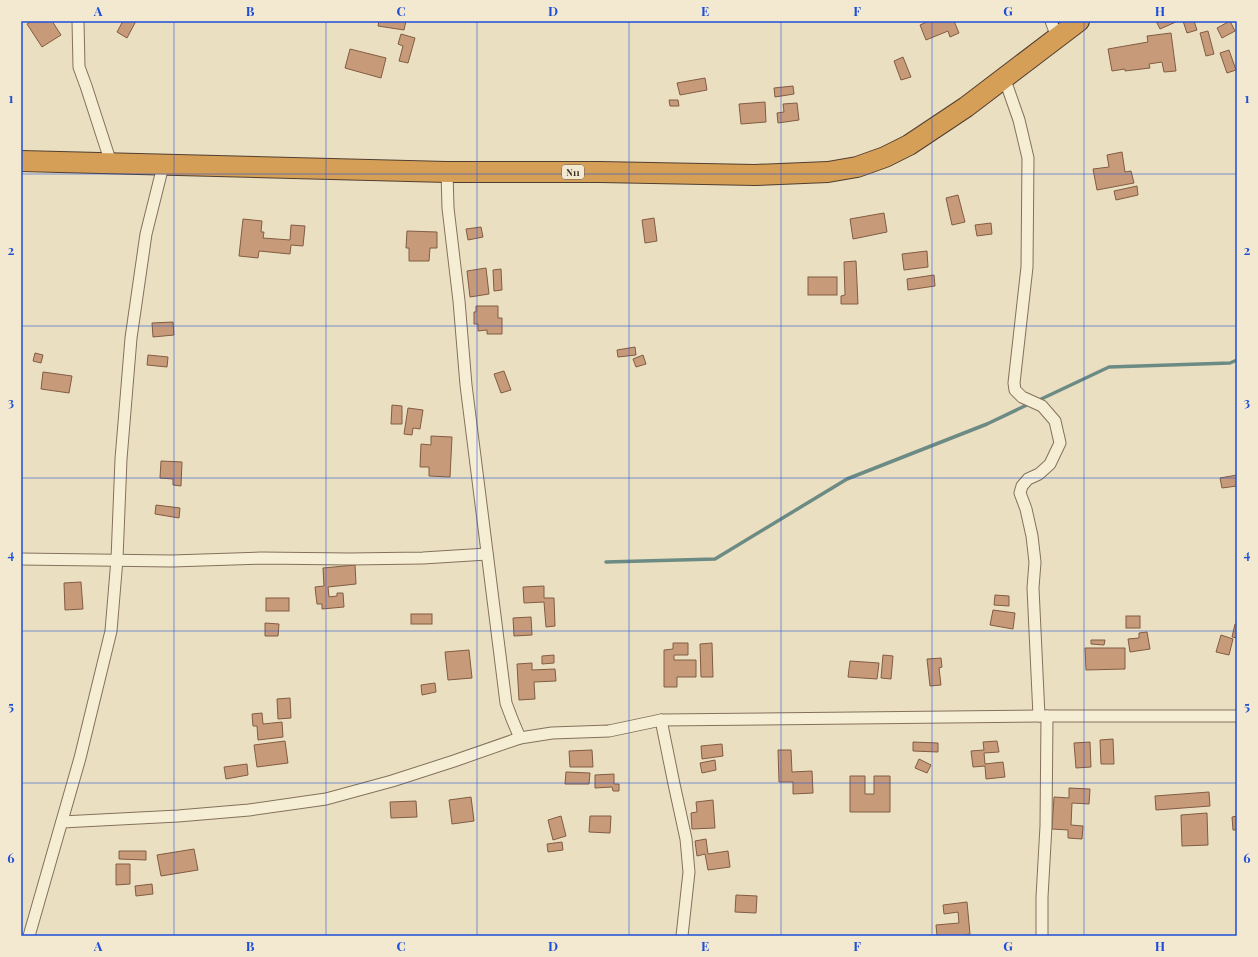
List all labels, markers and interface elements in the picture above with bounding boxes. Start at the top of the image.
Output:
text: A [93,2,103,19]
text: B [246,2,255,19]
text: C [396,2,406,19]
text: D [548,2,558,19]
text: E [701,2,709,19]
text: F [853,2,861,19]
text: G [1003,2,1013,19]
text: H [1155,2,1165,19]
text: 1 [9,89,14,106]
text: 1 [1245,89,1250,106]
road number: N11 [562,165,584,179]
text: 2 [8,241,15,258]
text: 2 [1244,241,1251,258]
text: 3 [8,393,14,410]
text: 3 [1244,393,1250,410]
text: 4 [8,545,15,562]
text: 4 [1244,545,1251,562]
text: 5 [8,697,14,714]
text: 5 [1244,697,1250,714]
text: 6 [7,849,15,866]
text: 6 [1243,849,1251,866]
text: A [93,937,103,954]
text: B [246,937,255,954]
text: C [396,937,406,954]
text: D [548,937,558,954]
text: E [701,937,709,954]
text: F [853,937,861,954]
text: G [1003,937,1013,954]
text: H [1155,937,1165,954]

